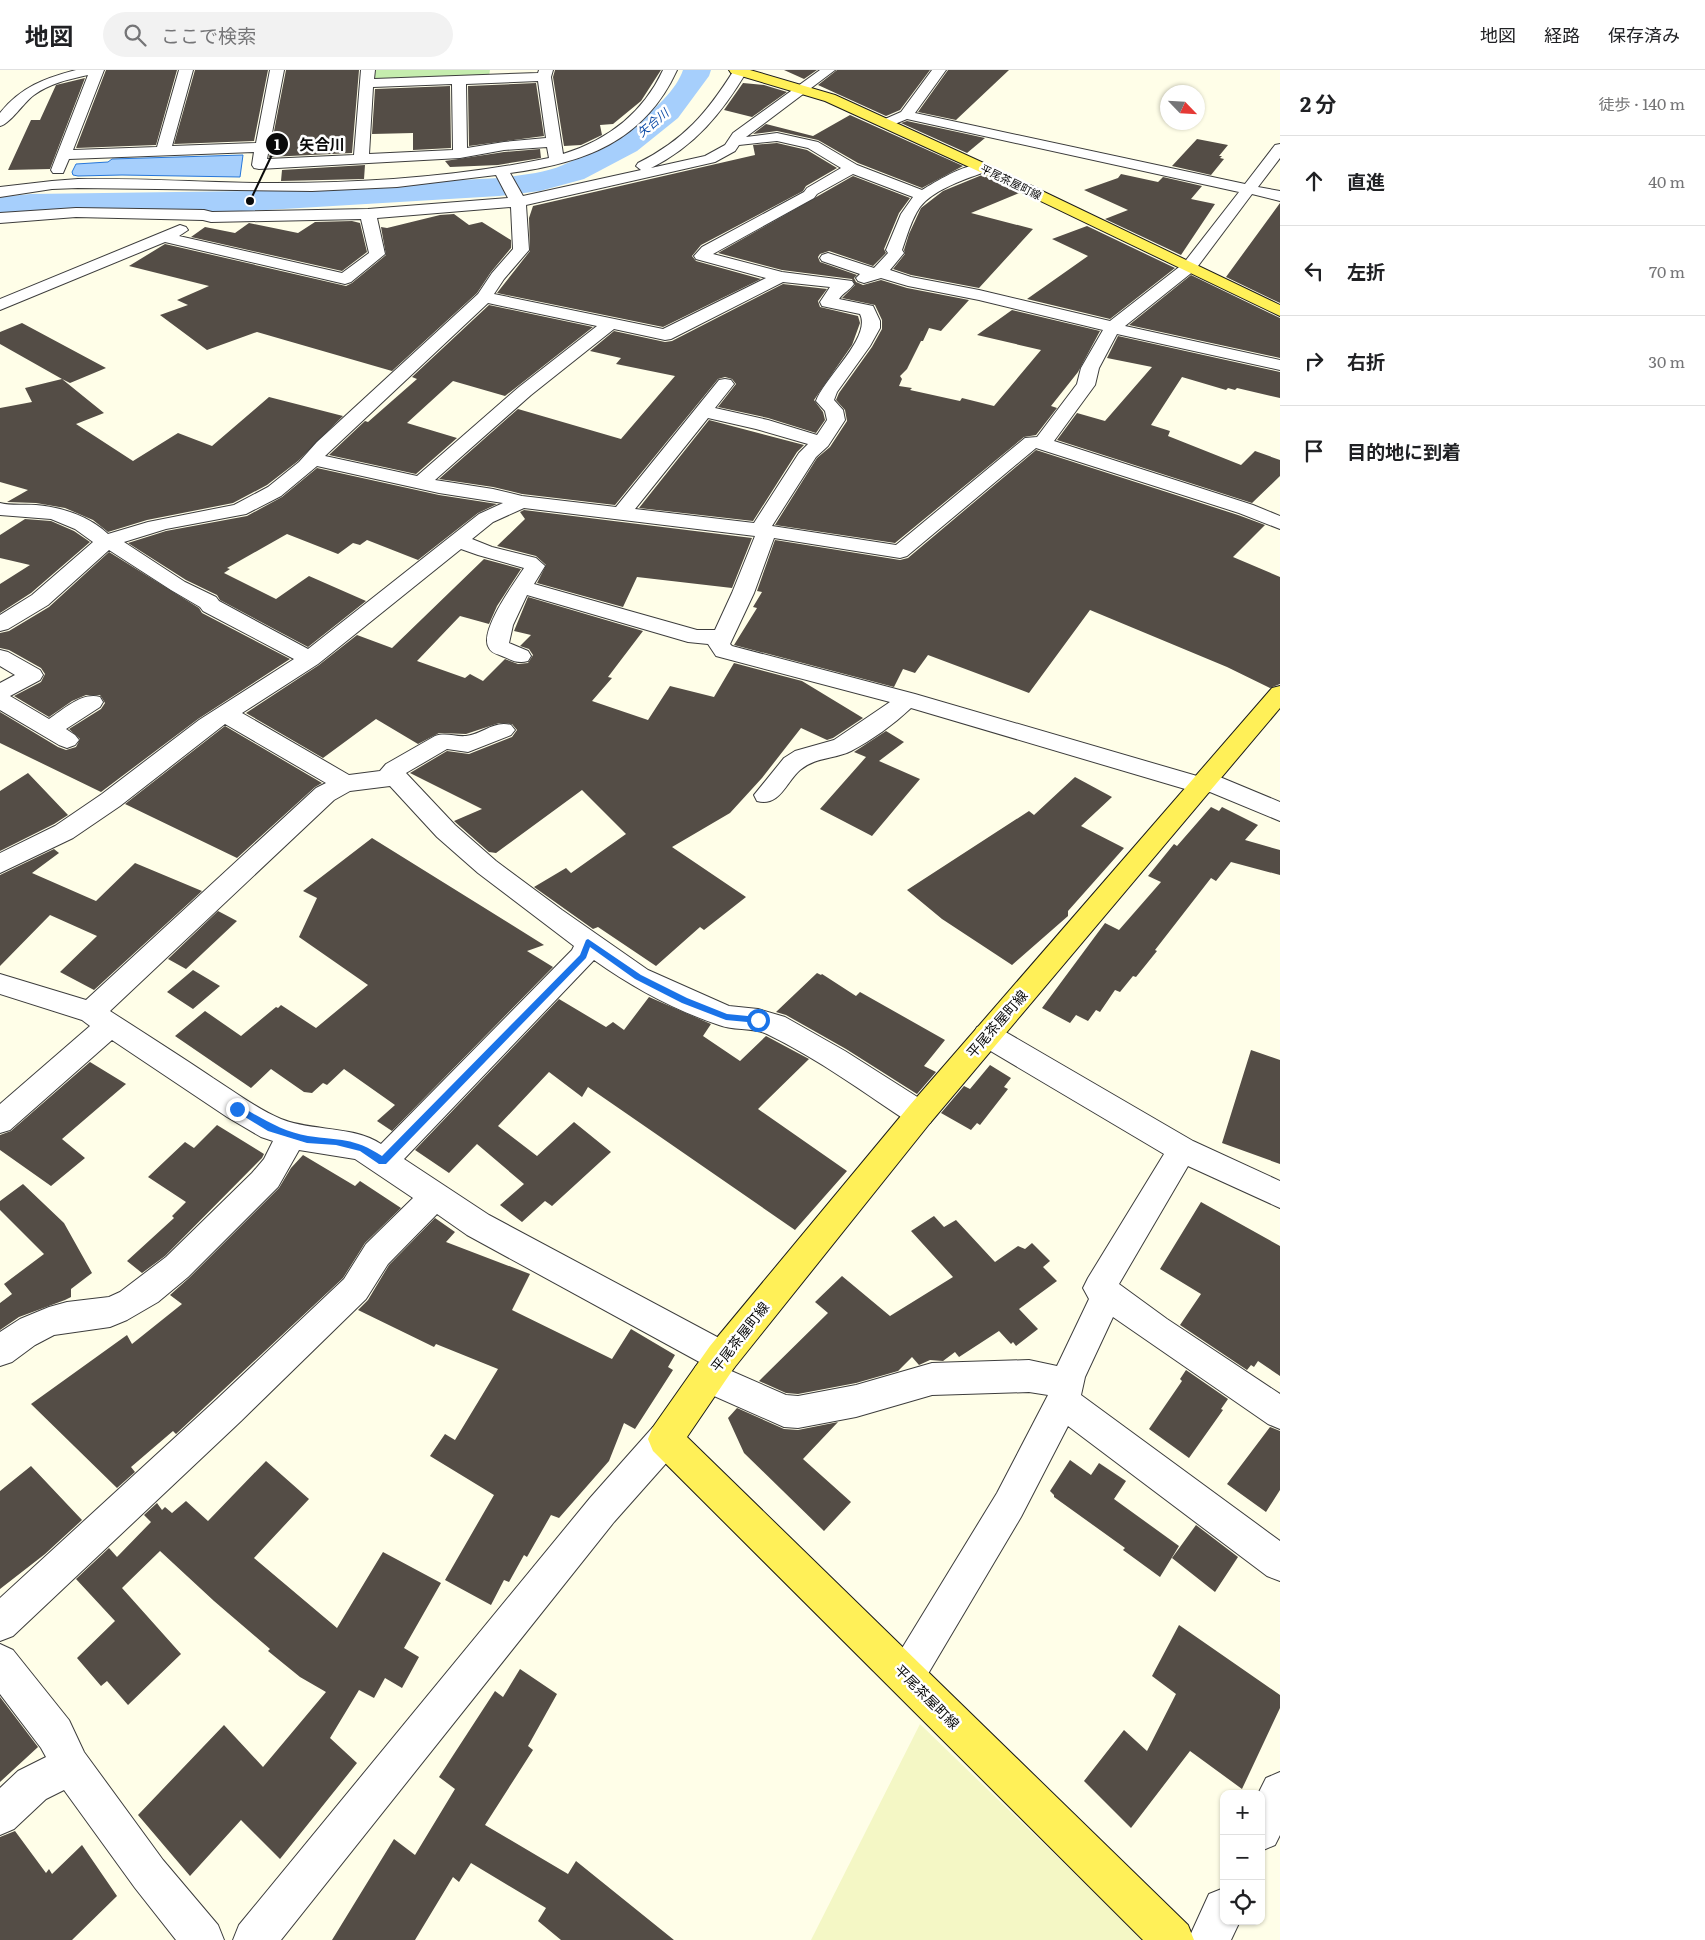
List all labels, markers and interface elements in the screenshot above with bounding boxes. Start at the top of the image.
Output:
search box [103,12,453,57]
text: 地図 [25,17,73,52]
icon: search [121,21,149,49]
text: ここで検索 [161,21,256,49]
text: 地図 [1480,21,1516,48]
text: 経路 [1544,21,1580,48]
text: 保存済み [1608,21,1680,48]
north arrow [1160,85,1205,130]
text: 2 分 [1300,87,1336,118]
text: 徒歩 · 140 m [1599,91,1685,115]
water label: 矢合川 [633,102,673,141]
callout: 矢合川 [264,129,354,159]
text: 1 [274,132,280,155]
text: 矢合川 [299,132,345,155]
street label: 平尾茶屋町線 [978,159,1045,203]
icon: ahead [1300,167,1328,195]
text: 直進 [1347,167,1385,195]
text: 40 m [1648,169,1685,193]
icon: left [1300,257,1328,285]
text: 左折 [1347,257,1385,285]
text: 70 m [1649,259,1685,283]
icon: right [1300,347,1328,375]
text: 右折 [1347,347,1385,375]
text: 30 m [1648,349,1685,373]
icon: arrive [1300,437,1328,465]
text: 目的地に到着 [1347,437,1461,465]
street label: 平尾茶屋町線 [961,985,1031,1062]
route start [747,1009,770,1032]
route end [226,1098,249,1121]
street label: 平尾茶屋町線 [705,1297,773,1376]
street label: 平尾茶屋町線 [891,1660,964,1733]
map controls [1220,1790,1265,1925]
button: + [1220,1790,1265,1835]
button: − [1220,1835,1265,1880]
button: locate [1220,1880,1265,1925]

